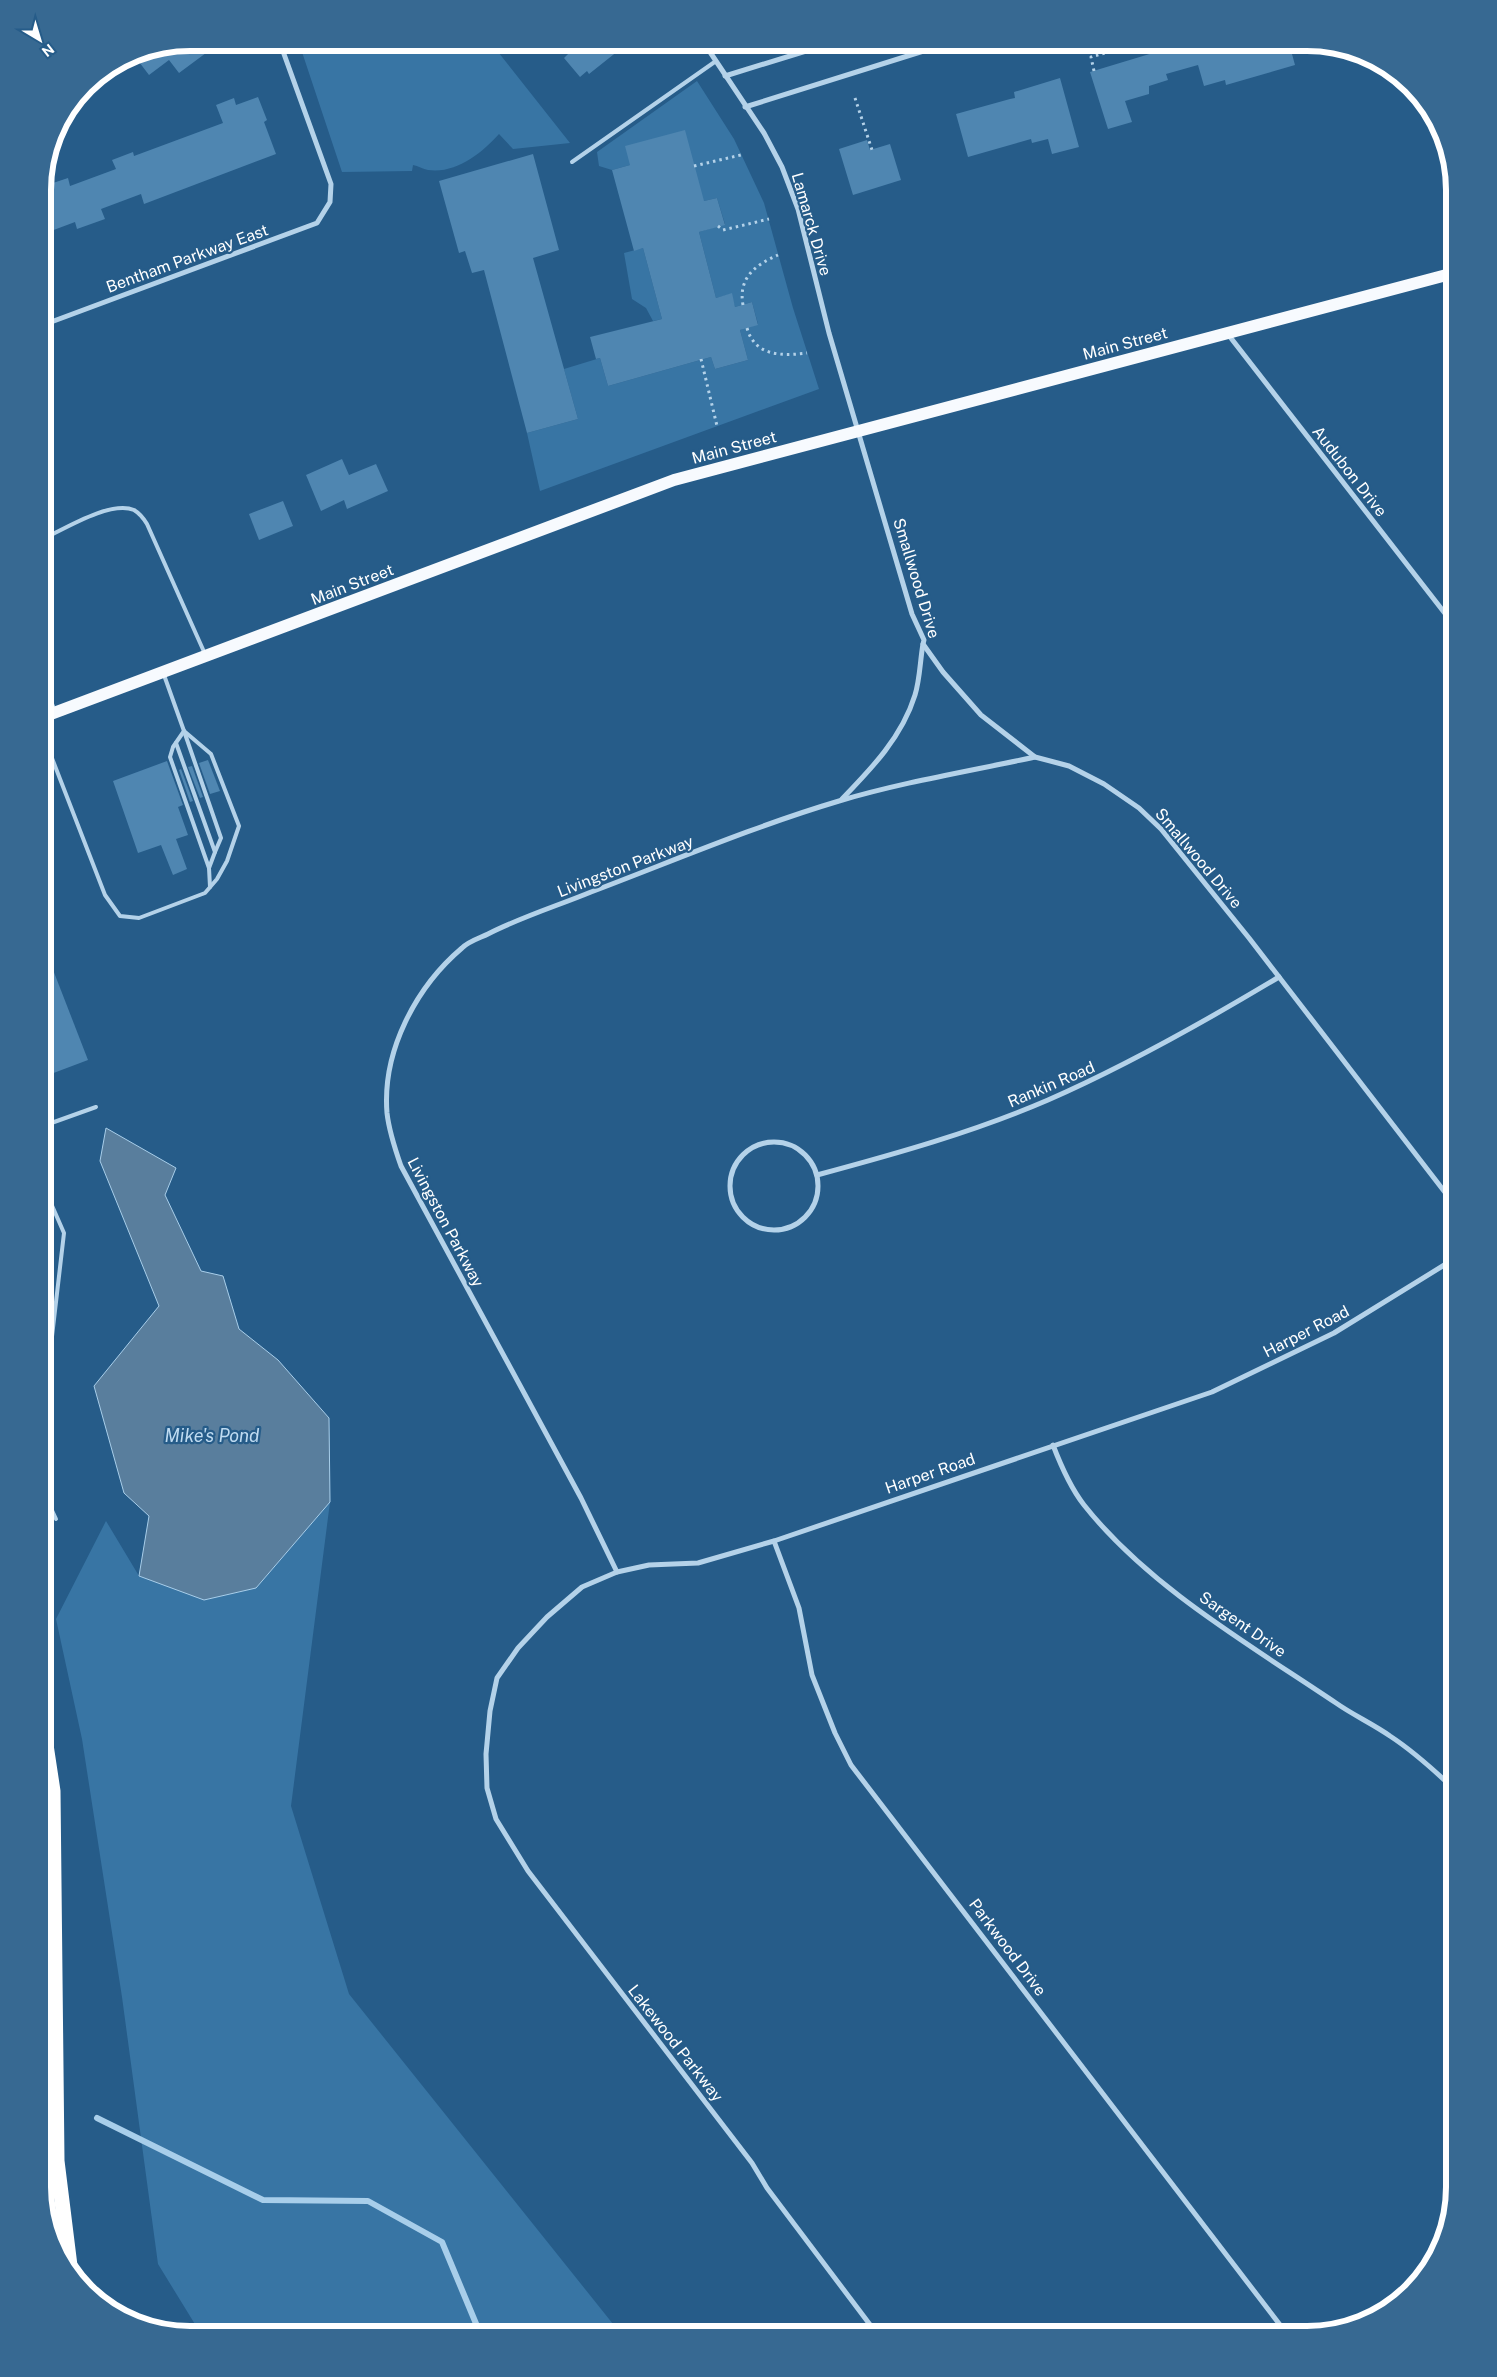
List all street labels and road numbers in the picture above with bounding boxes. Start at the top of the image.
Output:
street label: Lamarck Drive [788,170,835,278]
street label: Bentham Parkway East [104,220,271,297]
street label: Main Street [1081,323,1170,364]
street label: Audubon Drive [1308,422,1391,520]
street label: Main Street [690,427,779,468]
street label: Smallwood Drive [889,516,944,641]
street label: Main Street [308,560,396,609]
street label: Smallwood Drive [1151,804,1246,912]
street label: Livingston Parkway [555,832,696,901]
street label: Rankin Road [1005,1058,1098,1111]
street label: Livingston Parkway [403,1154,488,1291]
street label: Harper Road [1260,1302,1352,1361]
street label: Harper Road [883,1449,978,1498]
street label: Sargent Drive [1196,1588,1290,1661]
street label: Parkwood Drive [965,1895,1050,2000]
street label: Lakewood Parkway [624,1981,727,2106]

